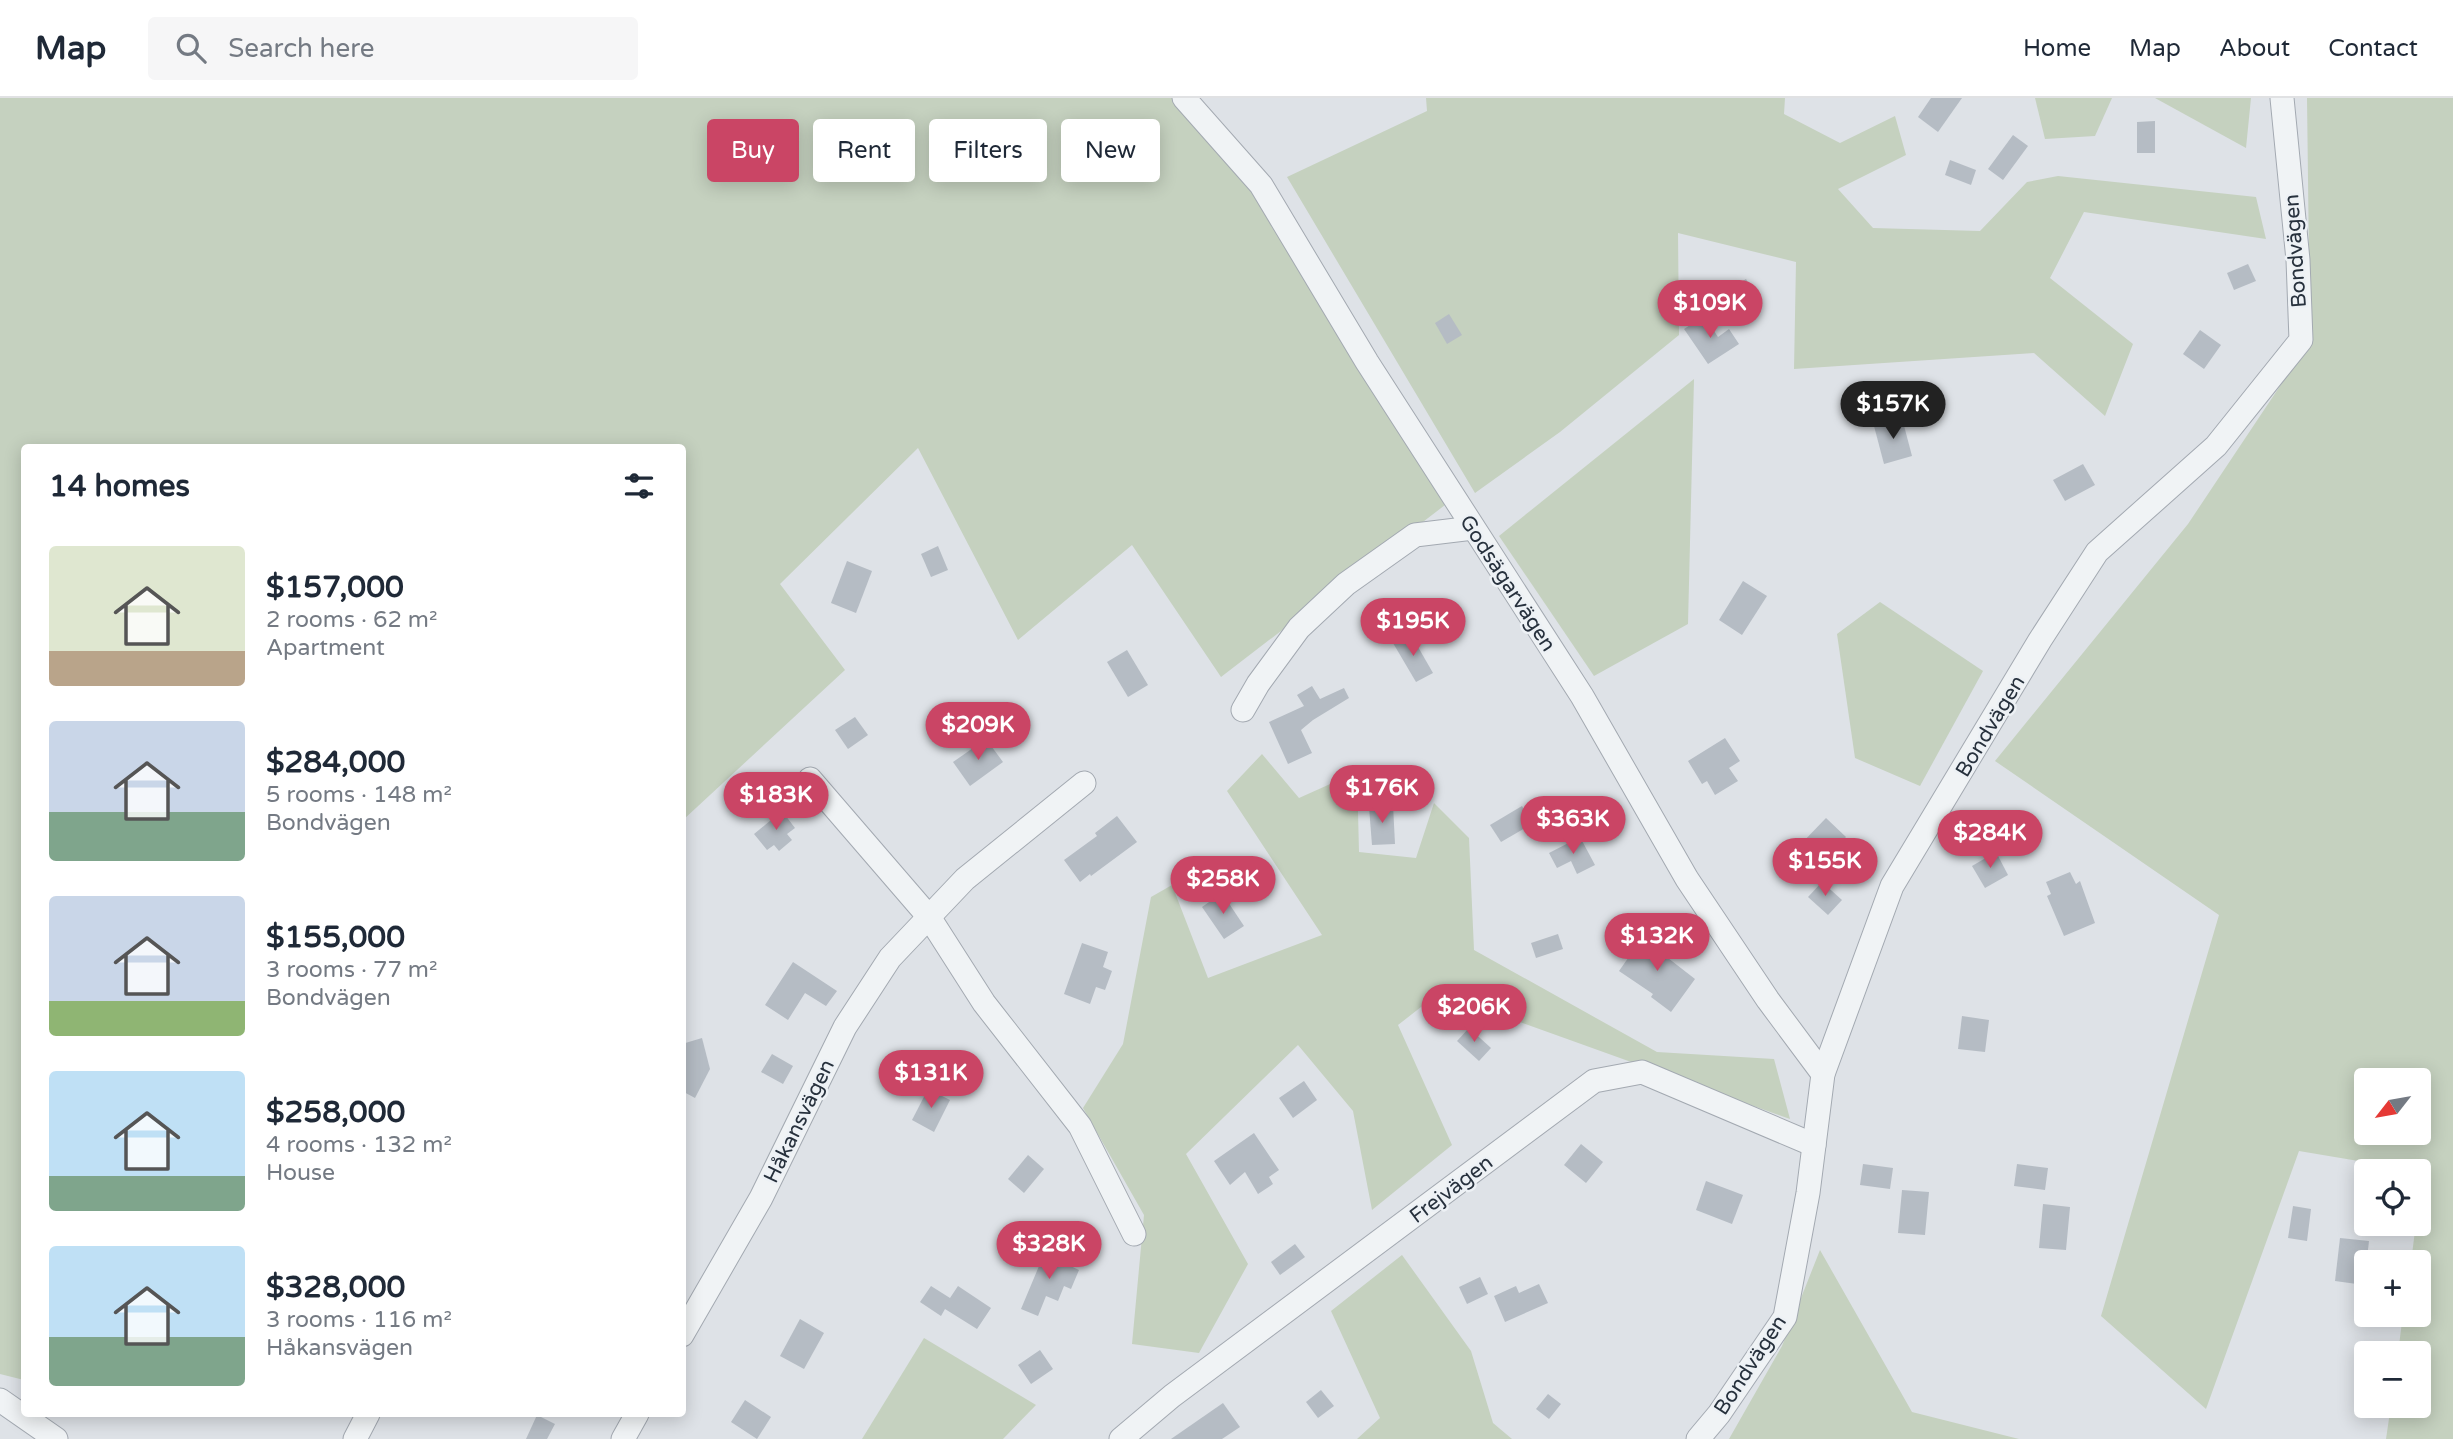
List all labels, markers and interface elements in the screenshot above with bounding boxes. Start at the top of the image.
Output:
search box [148,17,638,80]
text: Map [35,29,106,68]
icon: search [172,29,210,67]
text: Search here [228,33,374,64]
text: Home [2023,34,2091,63]
text: Map [2129,34,2181,63]
text: About [2219,34,2290,63]
text: Contact [2328,34,2418,63]
chip: Buy [707,119,799,182]
chip: Rent [813,119,915,182]
chip: Filters [929,119,1047,182]
chip: New [1061,119,1160,182]
street label: Bondvägen [2279,193,2312,309]
pin: $109K [1661,280,1759,340]
text: $109K [1674,289,1746,317]
pin: $157K [1844,382,1942,441]
text: $157K [1857,390,1929,418]
icon: filters [620,467,658,505]
text: 14 homes [49,468,190,505]
street label: Godsägarvägen [1454,510,1561,656]
text: $157,000 [266,569,404,606]
icon: home [105,574,189,658]
pin: $195K [1364,598,1462,658]
text: 2 rooms · 62 m² [266,606,437,634]
text: $195K [1377,607,1449,635]
text: Apartment [266,634,385,662]
street label: Bondvägen [1950,671,2031,782]
pin: $209K [929,702,1027,762]
text: $209K [942,711,1014,739]
text: $284,000 [266,744,405,781]
icon: home [105,749,189,833]
pin: $176K [1333,766,1431,825]
pin: $183K [727,772,825,832]
text: $176K [1346,774,1418,802]
text: 5 rooms · 148 m² [266,781,452,809]
text: $183K [740,781,812,809]
pin: $363K [1524,796,1622,856]
text: $363K [1537,805,1609,833]
text: Bondvägen [266,809,391,837]
pin: $284K [1941,810,2039,870]
text: $284K [1954,819,2026,847]
pin: $155K [1776,838,1874,898]
text: $155K [1789,847,1861,875]
pin: $258K [1174,856,1272,916]
text: $258K [1187,865,1259,893]
pin: $132K [1608,914,1706,973]
text: $155,000 [266,919,405,956]
text: $132K [1621,922,1693,950]
icon: home [105,924,189,1008]
text: 3 rooms · 77 m² [266,956,437,984]
text: Bondvägen [266,984,391,1012]
pin: $206K [1425,984,1523,1044]
text: $206K [1438,993,1510,1021]
pin: $131K [882,1051,980,1110]
street label: Håkansvägen [759,1055,840,1187]
text: $131K [895,1059,967,1087]
north arrow [2354,1068,2431,1144]
map controls [2354,1068,2431,1418]
text: $258,000 [266,1094,405,1131]
icon: home [105,1099,189,1183]
text: 4 rooms · 132 m² [266,1131,452,1159]
street label: Frejvägen [1405,1150,1498,1229]
text: House [266,1159,335,1187]
button: locate [2354,1159,2431,1236]
pin: $328K [1000,1222,1098,1281]
text: $328K [1013,1230,1085,1258]
button: + [2354,1250,2431,1327]
text: $328,000 [266,1269,405,1306]
icon: home [105,1274,189,1358]
text: 3 rooms · 116 m² [266,1306,452,1334]
street label: Bondvägen [1709,1311,1792,1420]
text: Håkansvägen [266,1334,413,1362]
button: − [2354,1341,2431,1418]

